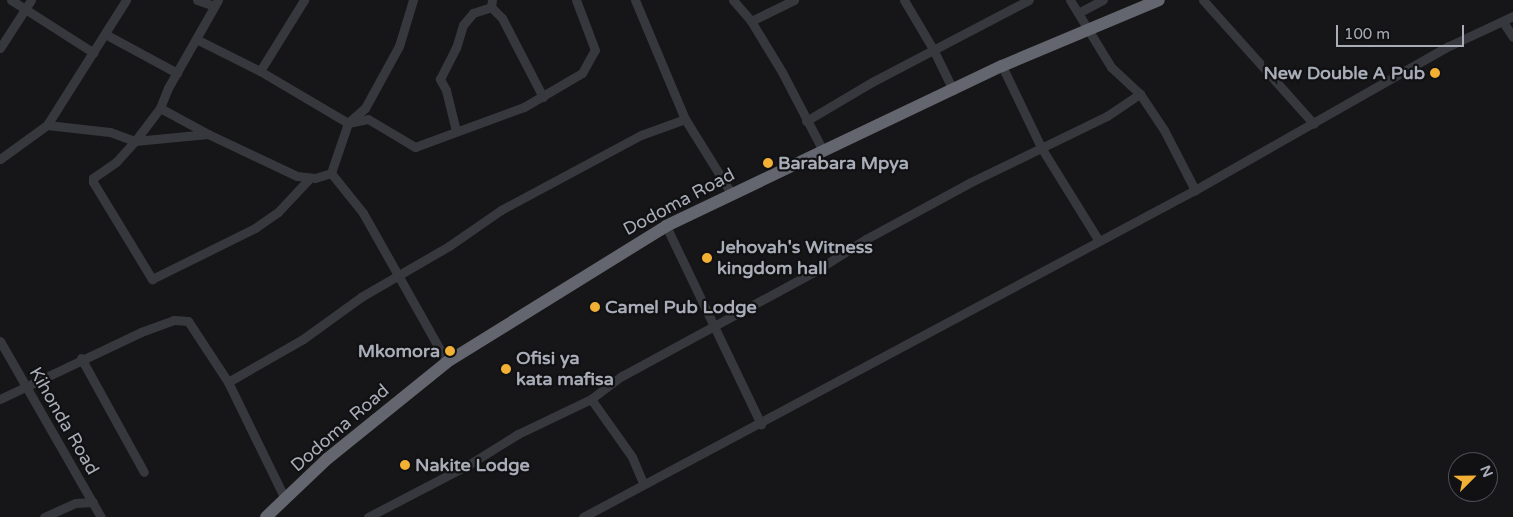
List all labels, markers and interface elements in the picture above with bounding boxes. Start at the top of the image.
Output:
scale bar [1338,15,1466,47]
text: 100 m [1344,25,1390,43]
place label: New Double A Pub [1264,62,1425,84]
marker: New Double A Pub [1429,67,1441,79]
place label: Barabara Mpya [778,152,909,174]
marker: Barabara Mpya [762,157,774,169]
street label: Dodoma Road [620,164,738,240]
place label: Jehovah's Witness kingdom hall [717,237,873,280]
marker: Jehovah's Witness kingdom hall [701,252,713,264]
place label: Camel Pub Lodge [605,296,757,318]
marker: Camel Pub Lodge [589,301,601,313]
place label: Mkomora [358,340,440,362]
marker: Mkomora [444,345,456,357]
place label: Ofisi ya kata mafisa [516,348,614,390]
street label: Kihonda Road [24,363,104,479]
marker: Ofisi ya kata mafisa [500,363,512,375]
street label: Dodoma Road [287,380,393,476]
north arrow [1448,452,1498,502]
place label: Nakite Lodge [415,454,530,476]
marker: Nakite Lodge [399,459,411,471]
text: N [1476,463,1496,480]

